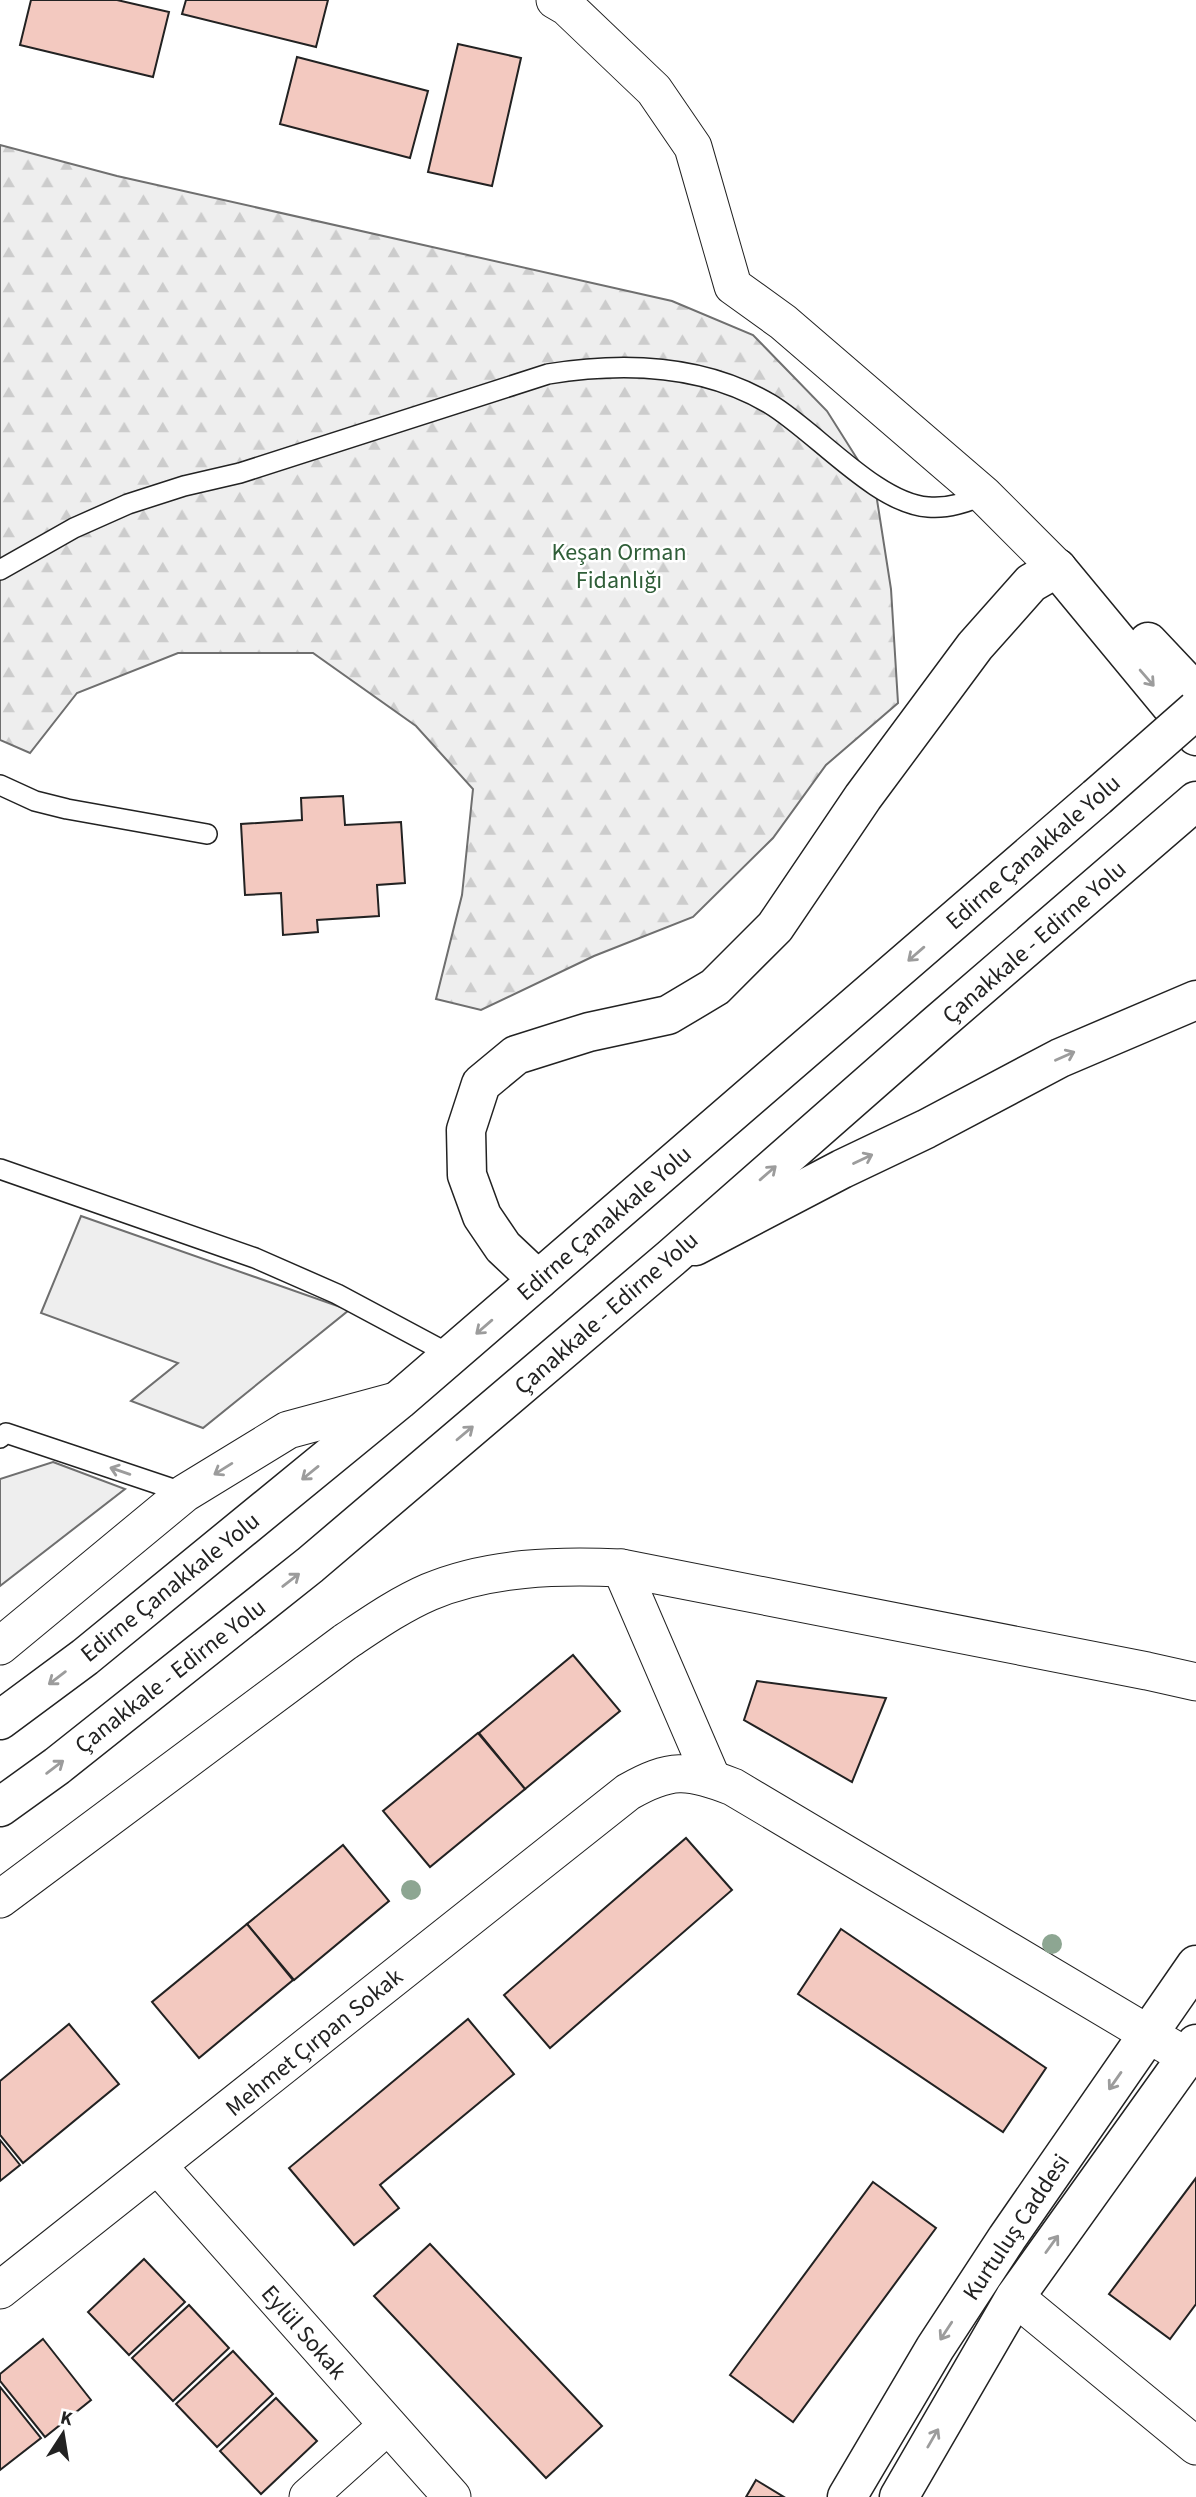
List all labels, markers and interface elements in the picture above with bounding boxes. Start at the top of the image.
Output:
park label: Keşan Orman Fidanlığı [551,535,687,598]
one-way arrow [1139,668,1155,686]
street label: Edirne Çanakkale Yolu [938,766,1129,938]
street label: Çanakkale - Edirne Yolu [934,852,1134,1032]
one-way arrow [907,946,925,962]
one-way arrow [1054,1049,1076,1062]
street label: Edirne Çanakkale Yolu [509,1137,700,1309]
one-way arrow [852,1152,873,1165]
one-way arrow [758,1165,776,1181]
street label: Çanakkale - Edirne Yolu [506,1223,706,1403]
one-way arrow [475,1319,493,1335]
one-way arrow [456,1425,474,1441]
one-way arrow [214,1463,234,1477]
one-way arrow [110,1464,132,1476]
one-way arrow [301,1465,319,1481]
street label: Edirne Çanakkale Yolu [73,1504,268,1671]
one-way arrow [281,1573,300,1588]
street label: Çanakkale - Edirne Yolu [67,1591,273,1762]
one-way arrow [48,1671,67,1685]
one-way arrow [45,1759,64,1774]
street label: Mehmet Çırpan Sokak [218,1960,411,2125]
one-way arrow [1108,2071,1122,2090]
street label: Kurtuluş Caddesi [954,2147,1079,2308]
one-way arrow [1044,2235,1059,2254]
street label: Eylül Sokak [253,2277,355,2387]
one-way arrow [939,2320,953,2340]
north arrow [28,2399,98,2469]
text: K [58,2404,75,2433]
one-way arrow [926,2428,940,2448]

